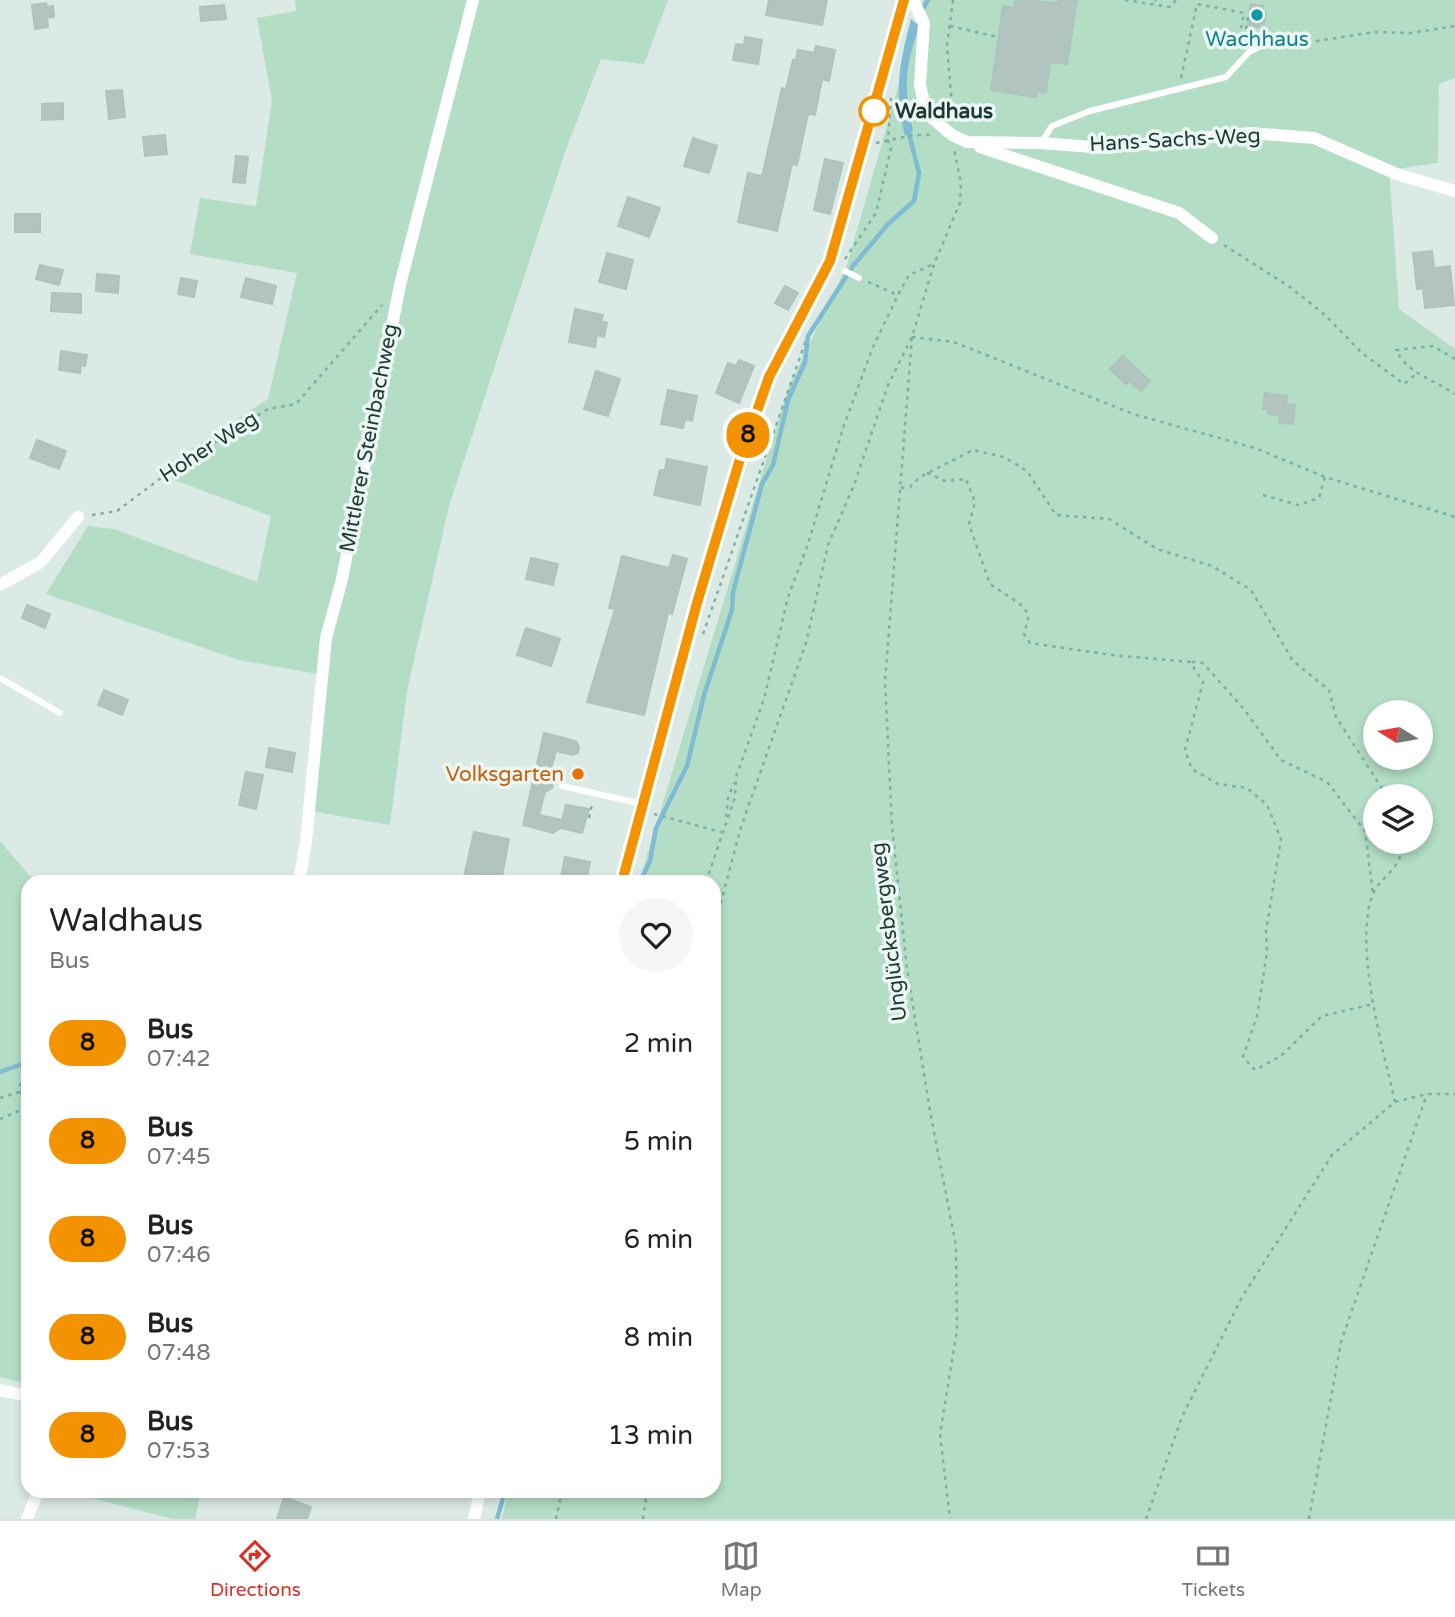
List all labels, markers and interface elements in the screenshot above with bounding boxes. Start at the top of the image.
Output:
marker: Wachhaus [1249,7,1265,23]
place label: Wachhaus [1205,27,1309,52]
marker: Waldhaus [859,96,889,126]
place label: Waldhaus [895,99,993,124]
street label: Hans-Sachs-Weg [1089,123,1261,157]
street label: Mittlerer Steinbachweg [335,322,403,554]
street label: Hoher Weg [155,406,263,488]
line badge: 8 [725,412,771,458]
text: 8 [740,420,756,449]
north arrow [1363,700,1433,770]
map controls [1363,700,1433,854]
place label: Volksgarten [446,762,564,787]
marker: Volksgarten [570,766,586,782]
button: layers [1363,784,1433,854]
street label: Unglücksbergweg [866,841,912,1023]
button: heart [619,898,693,972]
text: Waldhaus [49,901,203,940]
text: Bus [49,947,90,975]
text: Bus [147,1014,193,1045]
text: 8 [80,1028,95,1057]
text: 2 min [624,1028,693,1059]
text: 07:42 [147,1045,211,1073]
text: Bus [147,1112,193,1143]
text: 8 [80,1126,95,1155]
text: 5 min [624,1126,693,1157]
text: 07:45 [147,1143,211,1171]
text: Bus [147,1210,193,1241]
text: 8 [80,1224,95,1253]
text: 6 min [624,1224,693,1255]
text: 07:46 [147,1241,211,1269]
text: Bus [147,1308,193,1339]
text: 8 [80,1322,95,1351]
text: 8 min [624,1322,693,1353]
text: 07:48 [147,1339,211,1367]
text: Bus [147,1406,193,1437]
text: 8 [80,1420,95,1449]
text: 13 min [607,1420,693,1451]
text: 07:53 [147,1437,211,1465]
tab: Directions [210,1537,301,1601]
tab: Map [721,1537,762,1601]
tab: Tickets [1182,1537,1245,1601]

